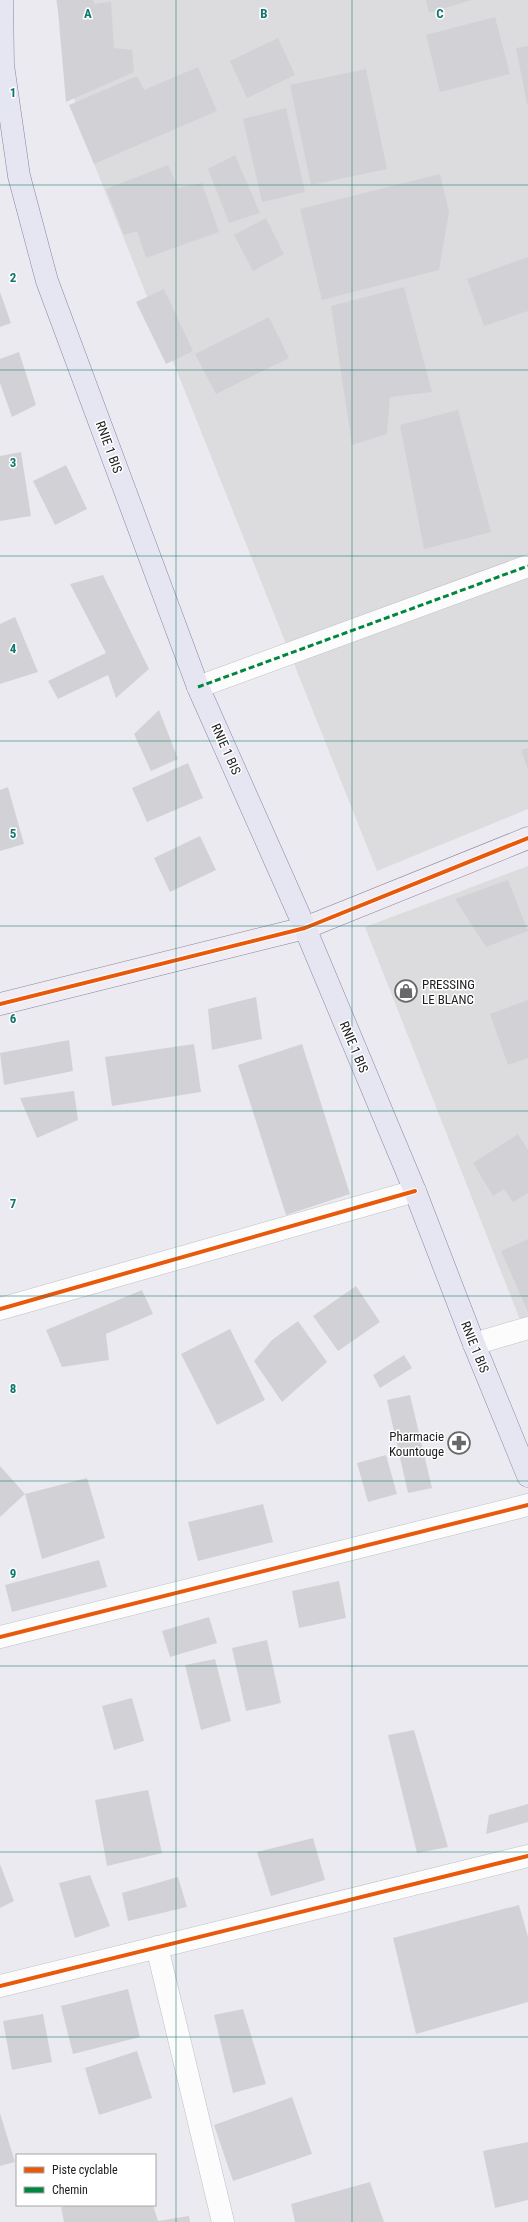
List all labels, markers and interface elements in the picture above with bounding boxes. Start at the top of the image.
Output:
text: A [84,6,92,21]
text: B [260,6,268,21]
text: C [436,6,444,21]
text: 1 [10,85,16,100]
text: 2 [10,270,17,285]
street label: RNIE 1 BIS [93,419,125,475]
text: 3 [10,455,16,470]
text: 4 [10,641,17,656]
street label: RNIE 1 BIS [208,721,244,777]
text: 5 [10,826,17,841]
place label: PRESSING LE BLANC [422,977,475,1007]
shop icon: PRESSING LE BLANC [393,978,419,1004]
text: 6 [10,1011,17,1026]
street label: RNIE 1 BIS [337,1019,372,1075]
text: 7 [10,1196,17,1211]
street label: RNIE 1 BIS [458,1319,492,1375]
text: 8 [10,1381,16,1396]
place label: Pharmacie Kountouge [389,1429,444,1459]
pharmacy icon: Pharmacie Kountouge [446,1430,472,1456]
text: 9 [10,1566,16,1581]
legend [16,2154,156,2206]
text: Piste cyclable [52,2163,118,2177]
text: Chemin [52,2183,88,2197]

